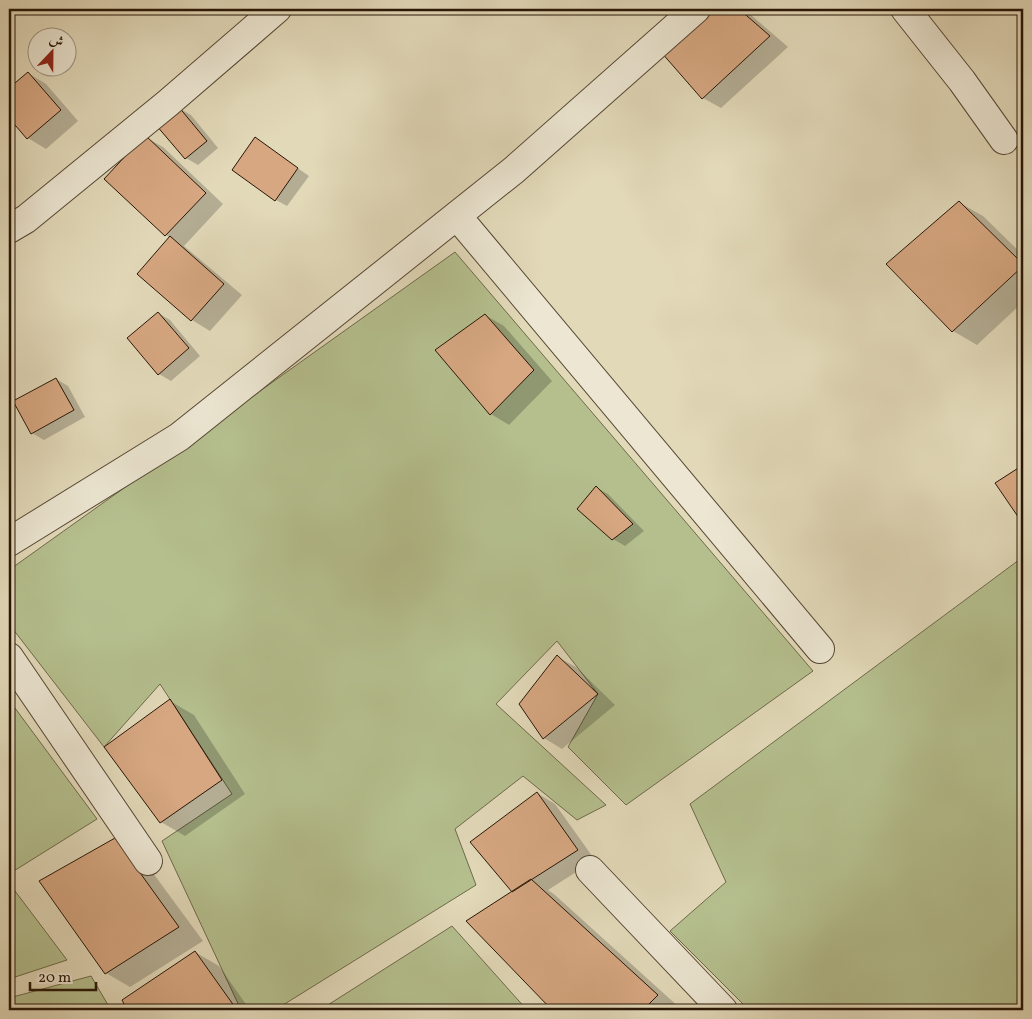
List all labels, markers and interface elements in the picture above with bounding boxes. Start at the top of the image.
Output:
north arrow [28,28,78,78]
text: ش [46,30,66,53]
scale bar [30,959,96,991]
text: 20 m [38,968,71,989]

